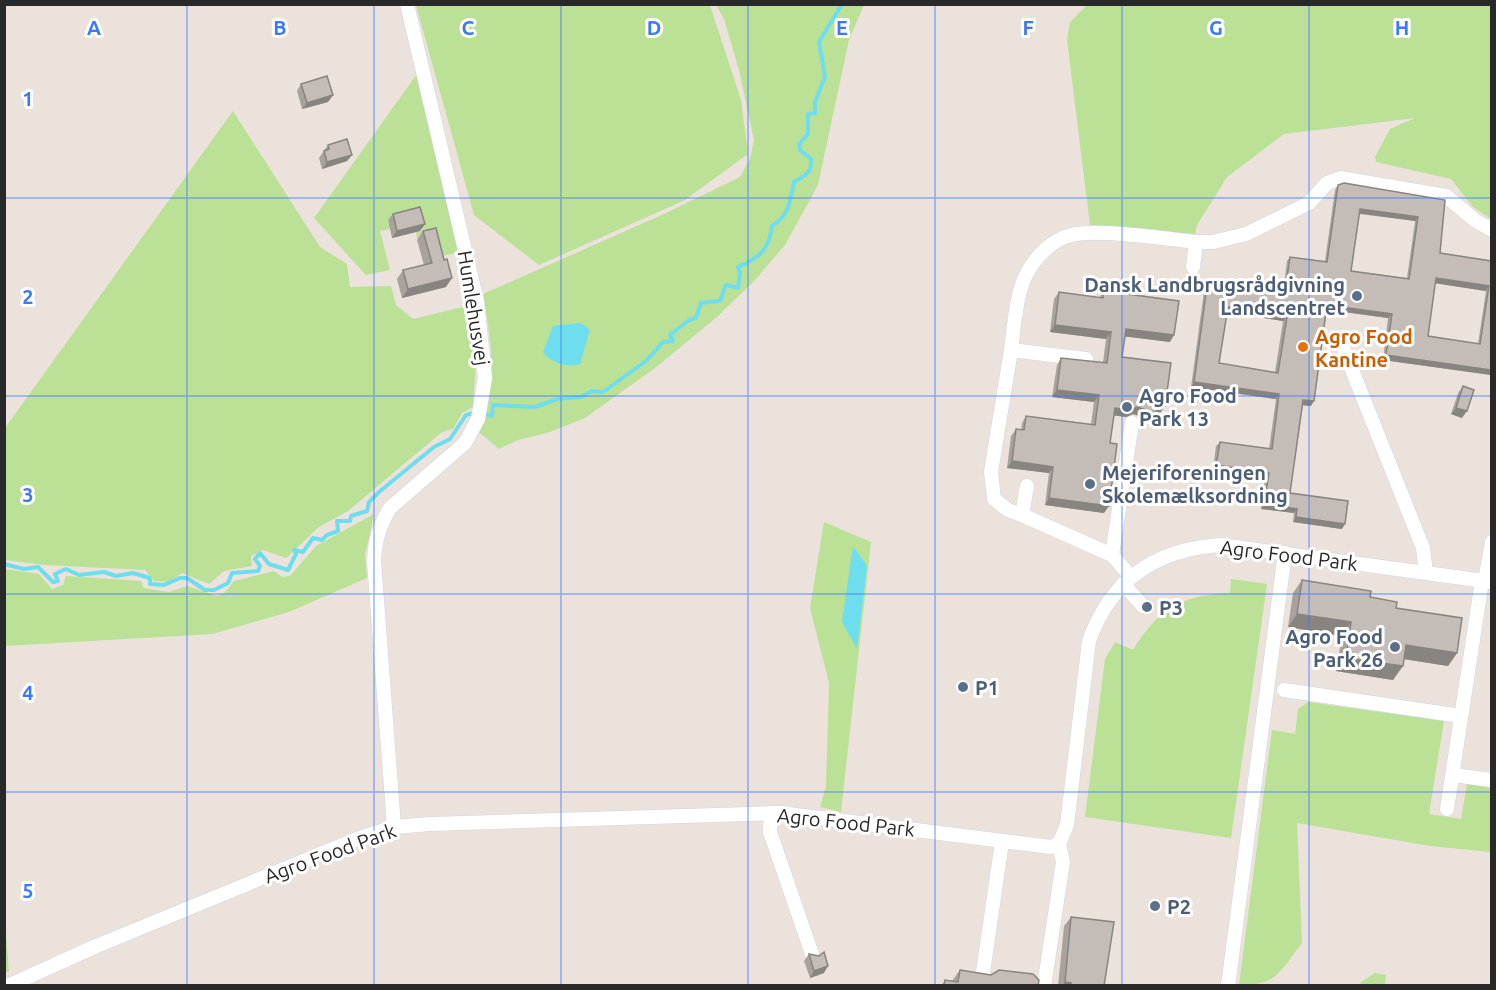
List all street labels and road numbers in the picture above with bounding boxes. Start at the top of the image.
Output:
street label: Humlehusvej [454,249,494,367]
street label: Agro Food Park [1219,535,1359,575]
street label: Agro Food Park [776,803,916,841]
street label: Agro Food Park [261,819,399,887]

